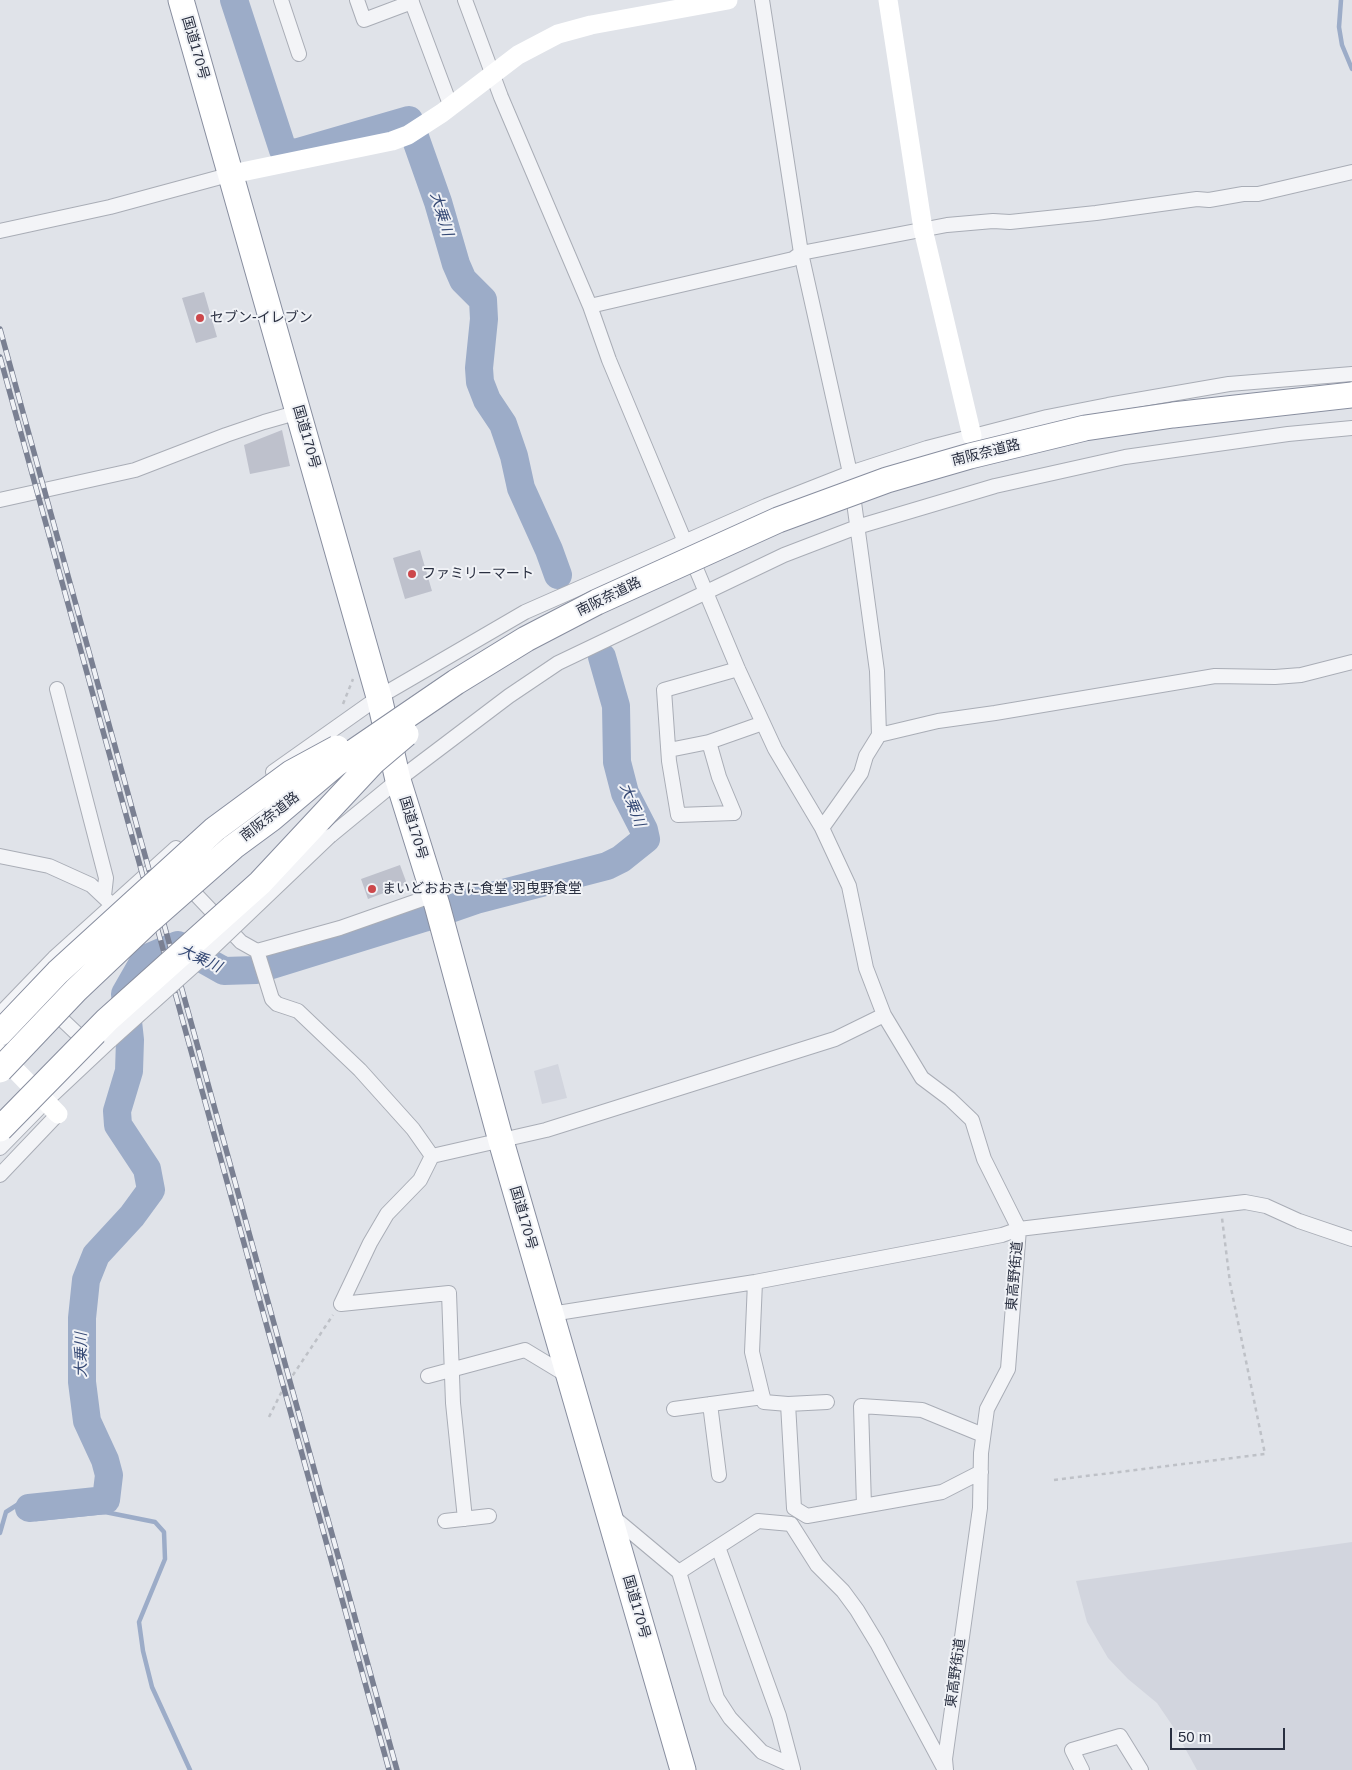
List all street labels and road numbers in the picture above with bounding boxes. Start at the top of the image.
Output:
street label: 国道170号 [178,14,212,82]
street label: 国道170号 [289,403,323,471]
street label: 南阪奈道路 [950,436,1022,470]
street label: 南阪奈道路 [574,574,644,620]
street label: 南阪奈道路 [237,789,303,845]
street label: 国道170号 [395,794,431,862]
street label: 国道170号 [506,1184,540,1252]
street label: 東高野街道 [1004,1240,1026,1312]
street label: 国道170号 [619,1573,653,1641]
street label: 東高野街道 [943,1637,969,1709]

